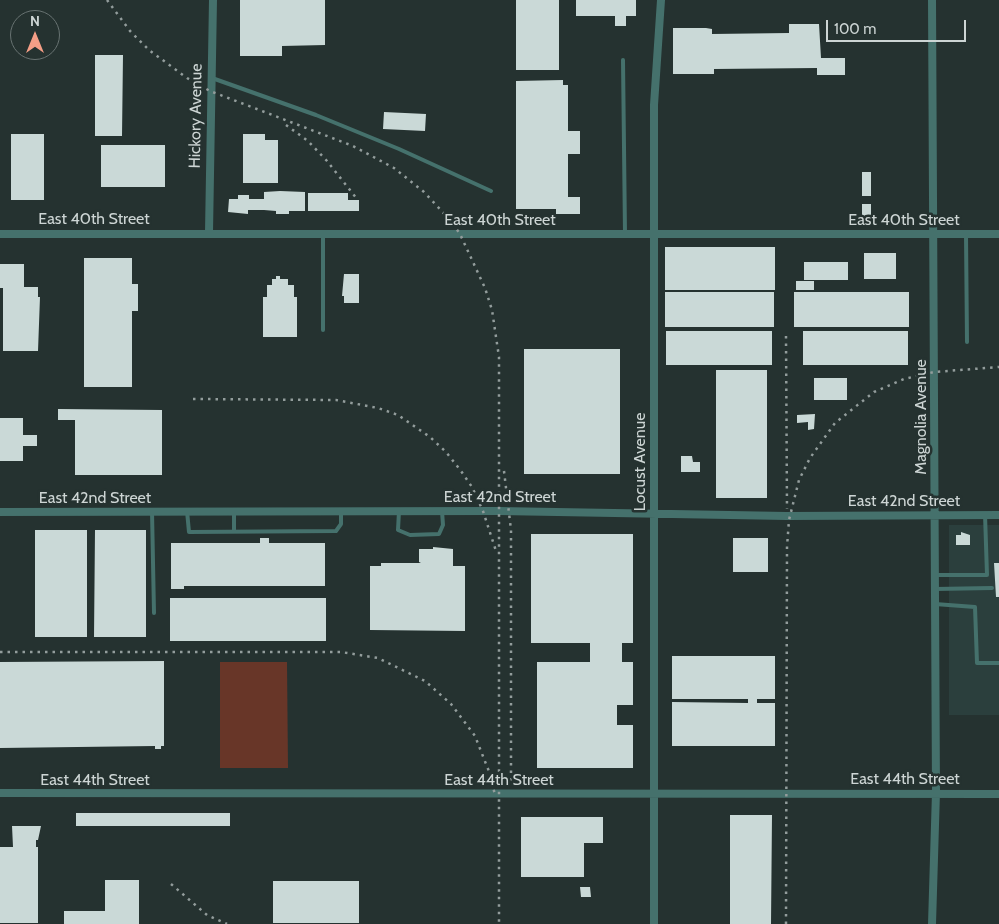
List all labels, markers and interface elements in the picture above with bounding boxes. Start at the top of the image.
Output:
north arrow [10,10,60,60]
scale bar [829,10,969,42]
text: N [30,12,40,30]
text: 100 m [834,20,876,38]
street label: Hickory Avenue [185,63,207,169]
street label: East 40th Street [38,209,150,229]
street label: East 40th Street [444,210,556,230]
street label: East 40th Street [848,210,960,230]
street label: Magnolia Avenue [911,359,931,475]
street label: Locust Avenue [630,413,650,511]
street label: East 42nd Street [444,487,556,507]
street label: East 42nd Street [39,488,151,508]
street label: East 42nd Street [848,491,960,511]
street label: East 44th Street [850,769,960,789]
street label: East 44th Street [40,770,150,790]
street label: East 44th Street [444,770,554,790]

